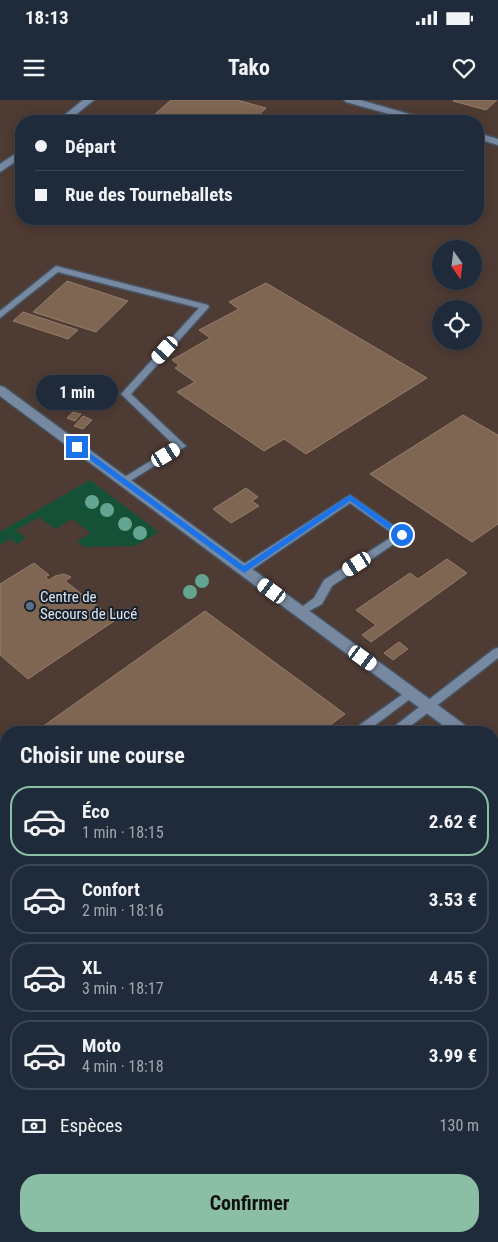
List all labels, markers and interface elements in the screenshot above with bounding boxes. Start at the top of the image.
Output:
text: 18:13 [25,6,69,29]
icon: menu [20,54,48,82]
icon: heart [450,54,478,82]
text: Tako [228,55,270,80]
text: Départ [65,135,116,158]
text: Rue des Tourneballets [65,183,233,206]
north arrow [432,240,482,290]
map controls [432,240,482,350]
button: locate [432,300,482,350]
car [149,334,180,366]
callout: 1 min [36,374,118,410]
text: 1 min [59,383,95,402]
route end [66,436,88,458]
car [149,441,182,469]
route start [391,524,413,546]
car [340,550,373,578]
car [255,576,288,606]
place label: Centre de Secours de Lucé [40,588,137,623]
marker: Centre de Secours de Lucé [24,600,36,612]
car [346,643,379,673]
text: Choisir une course [20,743,185,768]
icon: car [22,799,67,844]
text: Éco [82,800,109,823]
text: 2.62 € [429,810,477,833]
text: 1 min · 18:15 [82,823,164,842]
icon: car [22,877,67,922]
text: Confort [82,878,140,901]
text: 3.53 € [429,888,477,911]
text: 2 min · 18:16 [82,901,164,920]
icon: car [22,955,67,1000]
text: XL [82,956,102,979]
text: 4.45 € [429,966,477,989]
text: 3 min · 18:17 [82,979,164,998]
icon: car [22,1033,67,1078]
text: Moto [82,1034,121,1057]
text: 3.99 € [429,1044,477,1067]
text: 4 min · 18:18 [82,1057,164,1076]
icon: cash [20,1112,48,1140]
text: Espèces [60,1114,123,1137]
text: 130 m [440,1116,479,1135]
button: Confirmer [20,1174,479,1232]

